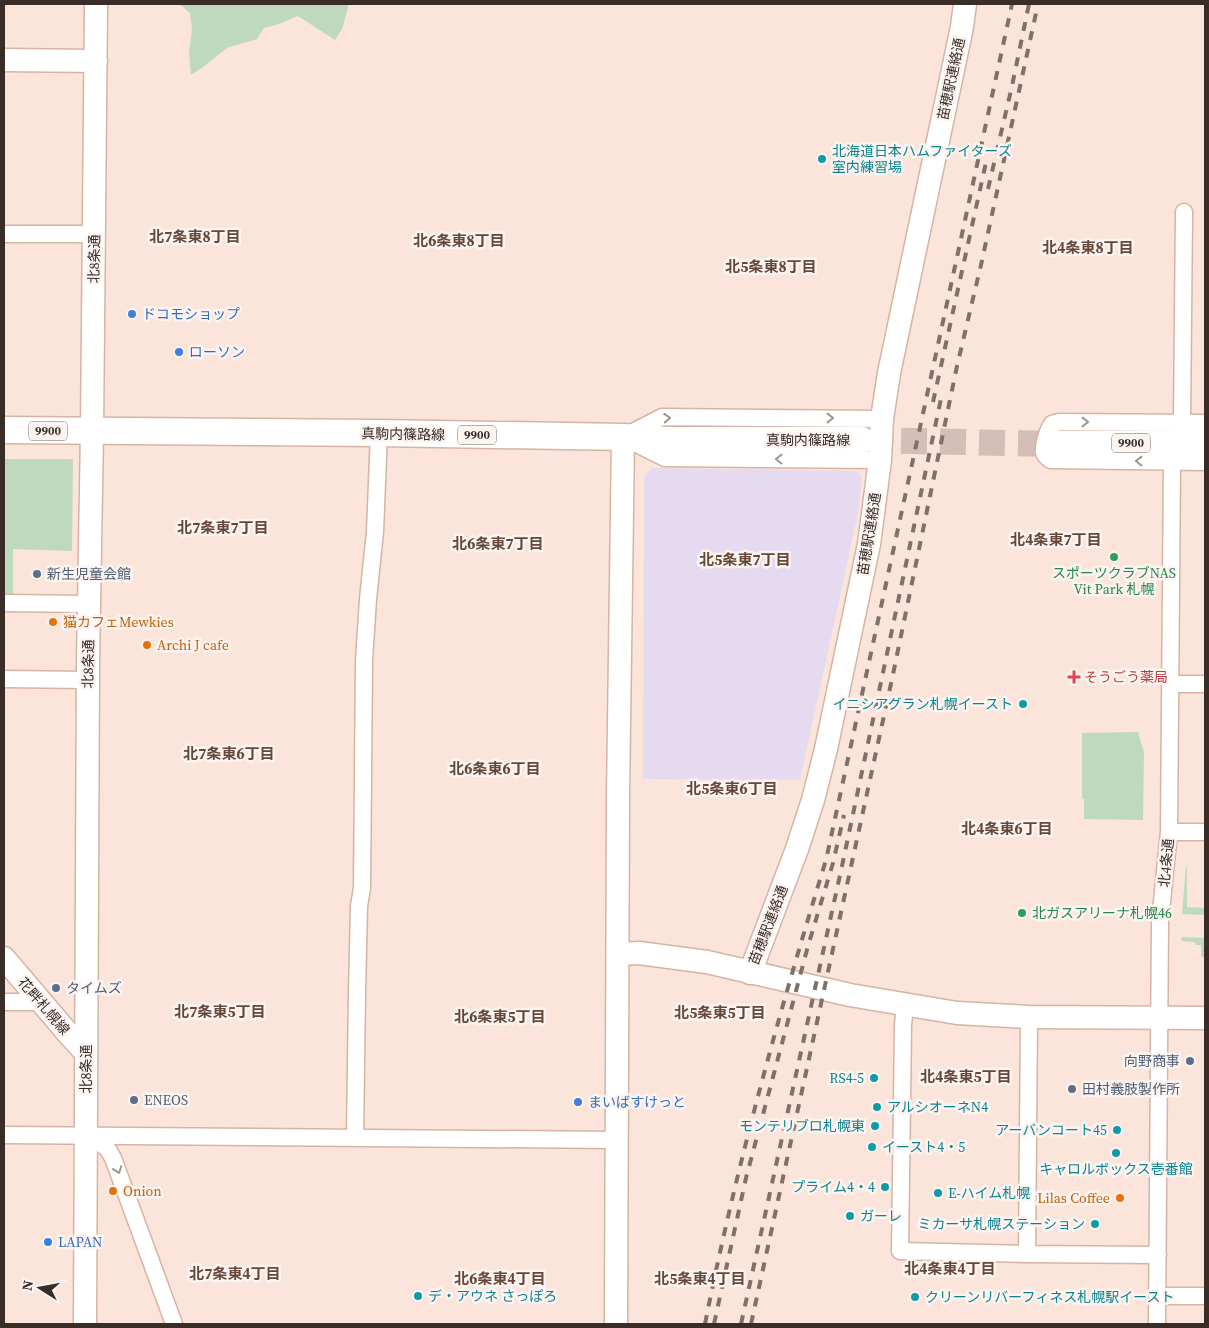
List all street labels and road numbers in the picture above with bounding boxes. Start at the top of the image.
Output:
street label: 苗穂駅連絡通 [932,36,970,122]
street label: 北8条通 [84,234,104,284]
road number: 9900 [29,422,67,441]
street label: 真駒内篠路線 [361,423,445,445]
road number: 9900 [458,426,496,444]
street label: 真駒内篠路線 [766,430,850,450]
road number: 9900 [1112,433,1150,452]
street label: 苗穂駅連絡通 [853,491,885,577]
street label: 北8条通 [78,639,98,689]
street label: 北4条通 [1153,838,1179,888]
street label: 苗穂駅連絡通 [744,882,792,968]
street label: 花畔札幌線 [13,973,75,1039]
street label: 北8条通 [76,1045,96,1094]

